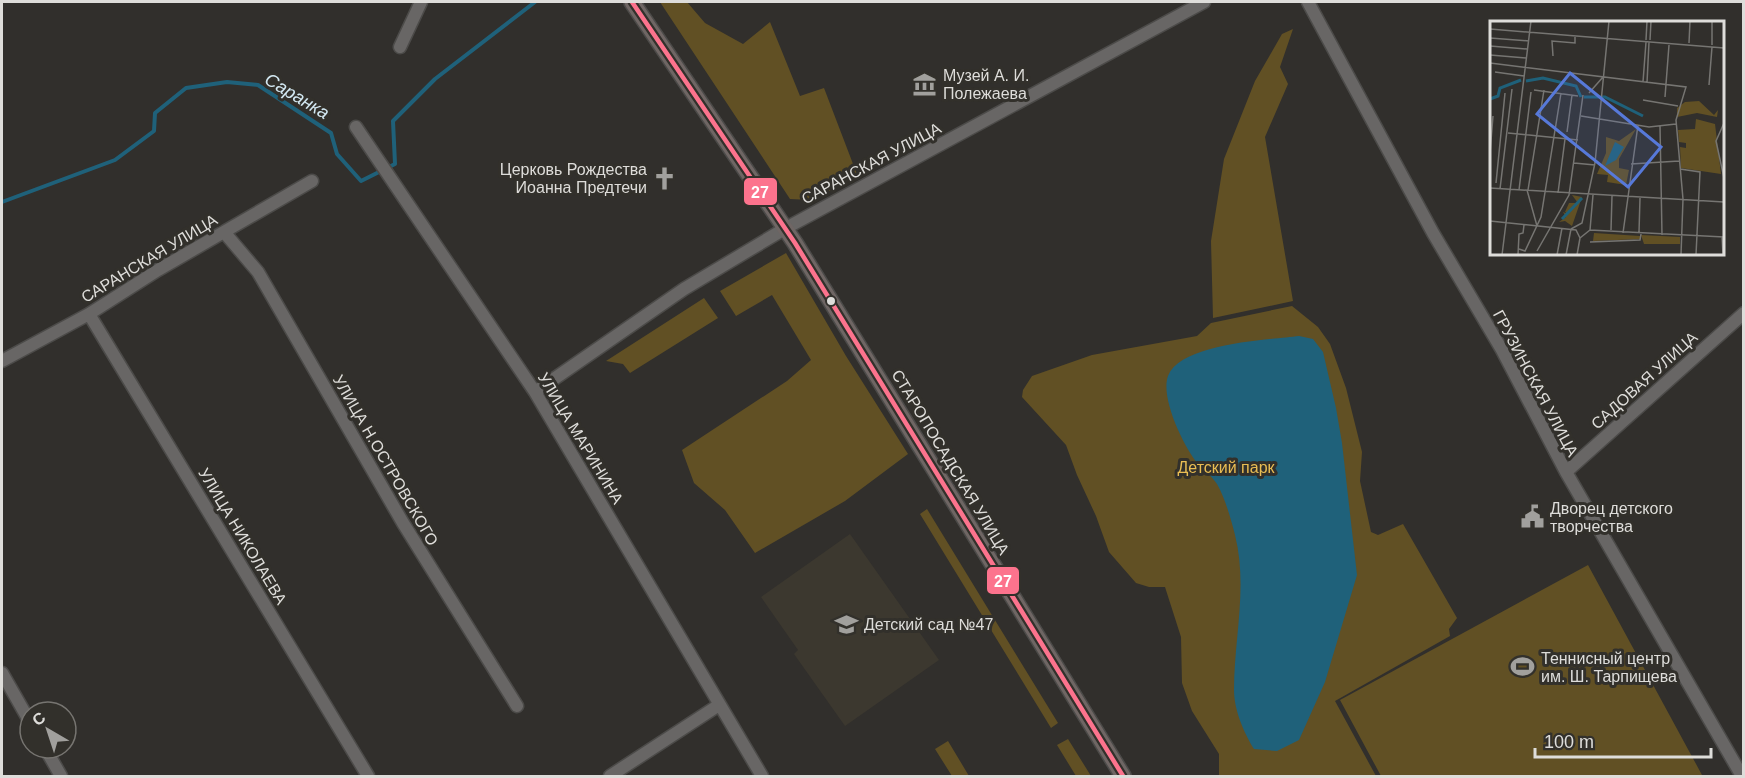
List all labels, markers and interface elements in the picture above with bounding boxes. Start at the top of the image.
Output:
inset map [1490,21,1724,255]
place label: Музей А. И. Полежаева [943,67,1029,102]
water label: Саранка [261,69,333,123]
museum icon: Музей А. И. Полежаева [912,71,938,97]
street label: САРАНСКАЯ УЛИЦА [799,119,944,207]
place label: Церковь Рождества Иоанна Предтечи [500,161,647,196]
church icon: Церковь Рождества Иоанна Предтечи [652,165,678,191]
line badge: 27 [743,177,778,206]
text: 27 [751,184,769,201]
street label: САРАНСКАЯ УЛИЦА [78,211,221,306]
unlabelled marker [825,295,837,307]
street label: ГРУЗИНСКАЯ УЛИЦА [1490,307,1582,460]
street label: САДОВАЯ УЛИЦА [1588,328,1701,432]
street label: СТАРОПОСАДСКАЯ УЛИЦА [889,367,1013,558]
street label: УЛИЦА МАРИНИНА [535,370,627,507]
street label: УЛИЦА Н.ОСТРОВСКОГО [330,372,441,549]
park label: Детский парк [1177,459,1276,476]
street label: УЛИЦА НИКОЛАЕВА [195,465,290,608]
place label: Дворец детского творчества [1550,500,1673,535]
public building icon: Дворец детского творчества [1519,504,1545,530]
line badge: 27 [986,566,1020,595]
text: 27 [994,573,1012,590]
school or university icon: Детский сад №47 [833,611,859,637]
place label: Детский сад №47 [864,616,993,633]
place label: Теннисный центр им. Ш. Тарпищева [1541,650,1677,685]
sports icon: Теннисный центр им. Ш. Тарпищева [1510,654,1536,680]
north arrow [18,700,78,760]
text: С [29,708,49,729]
scale bar [1535,721,1710,759]
text: 100 m [1544,732,1594,752]

